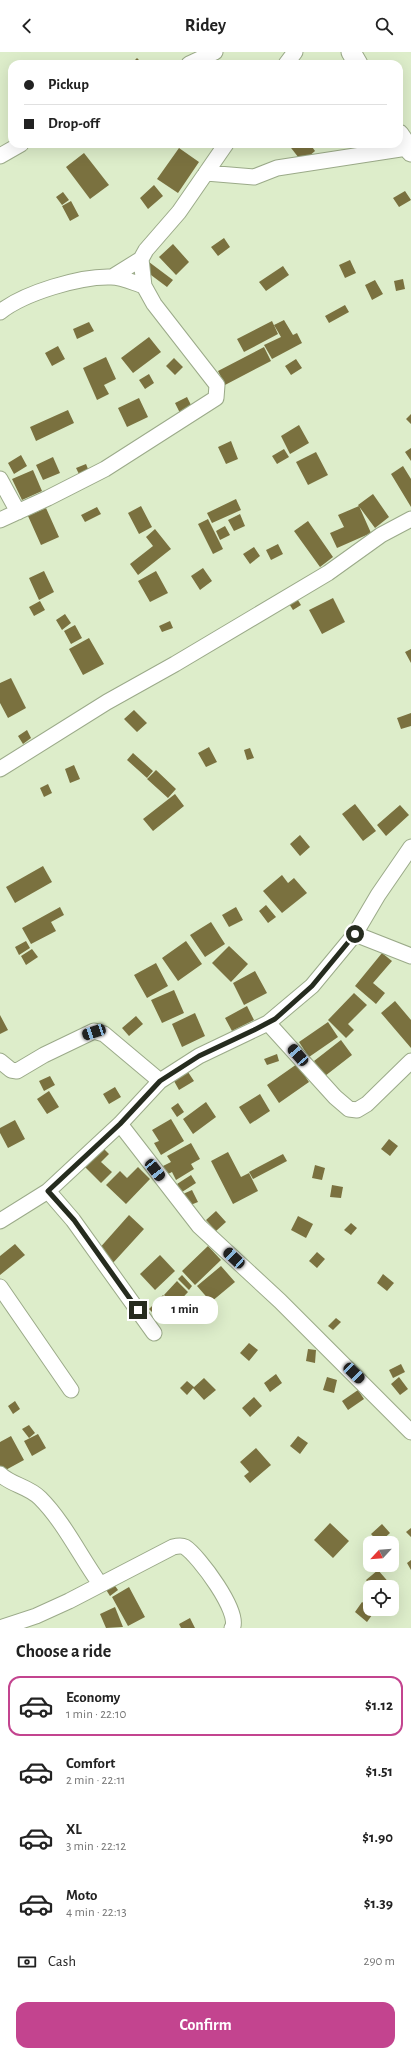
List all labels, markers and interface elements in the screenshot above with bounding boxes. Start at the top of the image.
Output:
icon: back [16,15,38,37]
icon: search [373,15,395,37]
text: Ridey [185,17,226,35]
text: Pickup [48,77,89,92]
text: Drop-off [48,116,100,131]
route start [346,925,364,943]
car [81,1023,107,1041]
car [286,1042,310,1068]
car [143,1157,167,1183]
car [221,1245,247,1271]
callout: 1 min [152,1296,218,1324]
route end [129,1301,147,1319]
text: 1 min [171,1303,199,1316]
car [341,1360,367,1386]
north arrow [363,1536,399,1572]
map controls [363,1536,399,1616]
button: locate [363,1580,399,1616]
text: Choose a ride [16,1643,111,1661]
icon: car [18,1688,54,1724]
text: Economy [66,1690,120,1705]
text: $1.12 [365,1698,393,1713]
text: 1 min · 22:10 [66,1708,126,1721]
icon: car [18,1754,54,1790]
text: Comfort [66,1756,115,1771]
text: $1.51 [366,1764,393,1779]
text: 2 min · 22:11 [66,1774,125,1787]
icon: car [18,1820,54,1856]
text: XL [66,1822,82,1837]
text: $1.90 [362,1830,393,1845]
text: 3 min · 22:12 [66,1840,126,1853]
icon: car [18,1886,54,1922]
text: Moto [66,1888,98,1903]
text: $1.39 [364,1896,393,1911]
text: 4 min · 22:13 [66,1906,127,1919]
icon: cash [16,1951,38,1973]
text: Cash [48,1954,76,1969]
text: 290 m [364,1955,395,1968]
button: Confirm [16,2002,395,2048]

